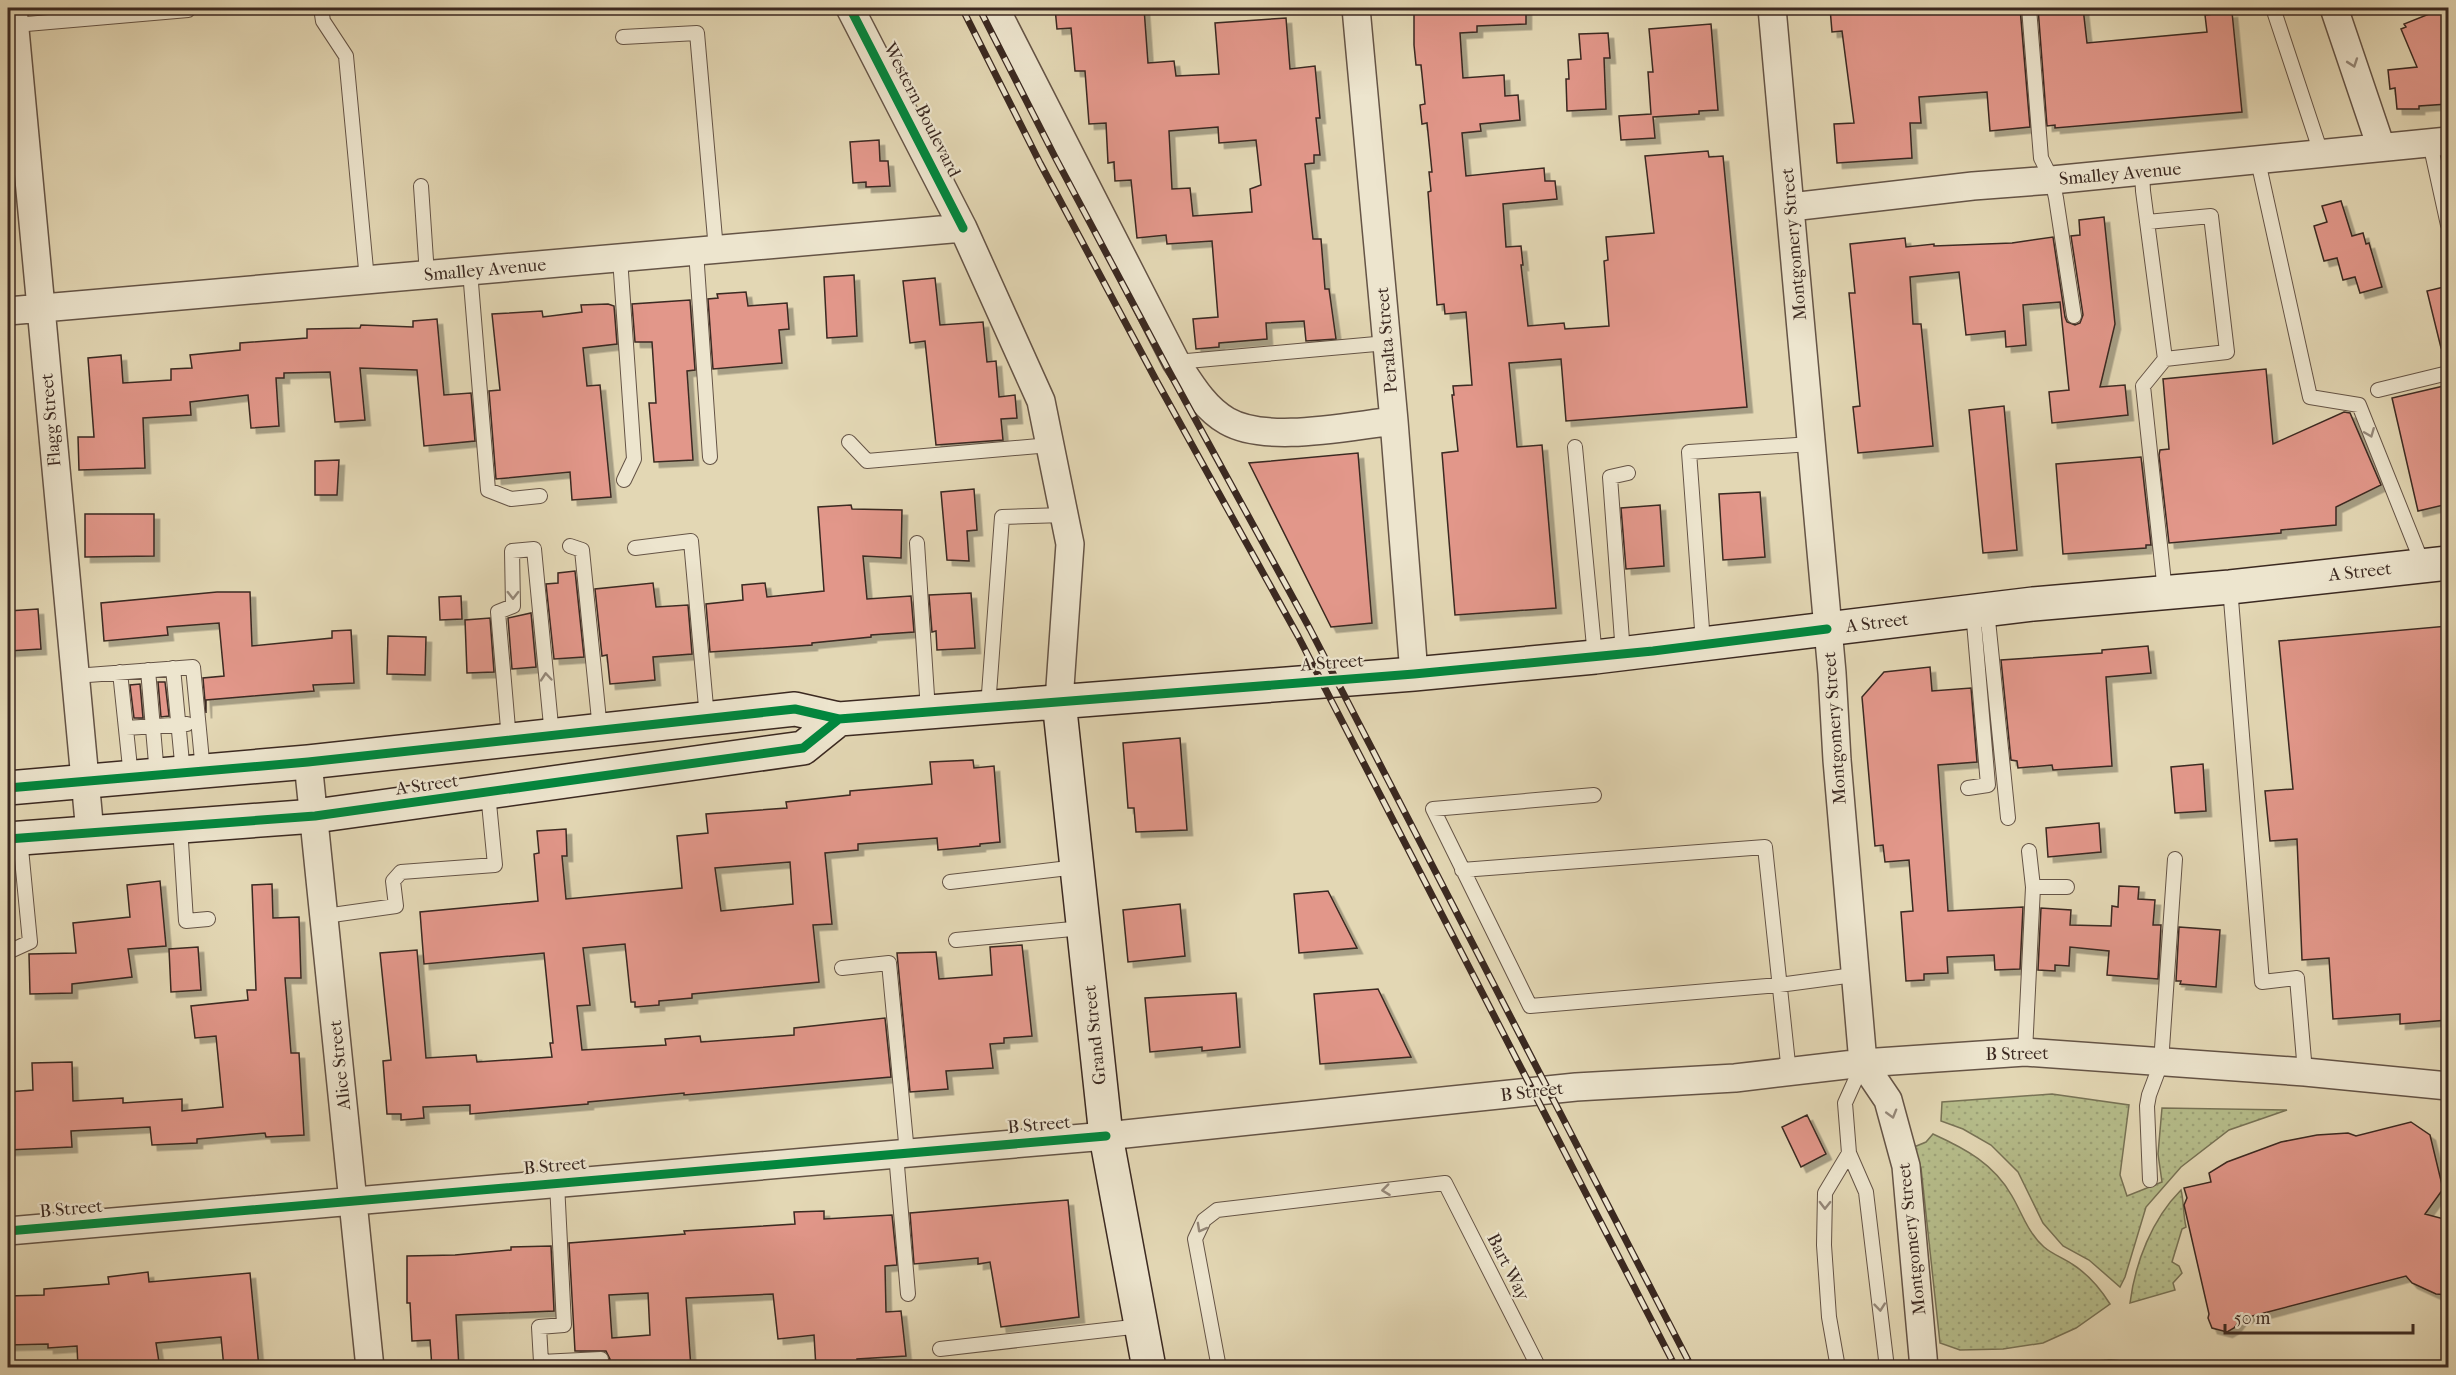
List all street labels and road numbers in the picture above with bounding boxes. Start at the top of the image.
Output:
street label: Western Boulevard [879,38,965,181]
street label: Smalley Avenue [2058,158,2182,190]
street label: Montgomery Street [1777,166,1811,321]
street label: Smalley Avenue [423,254,547,286]
street label: Peralta Street [1372,286,1402,394]
street label: Flagg Street [36,372,66,468]
street label: A Street [2327,558,2393,586]
street label: A Street [1843,609,1910,637]
street label: A Street [1299,650,1365,676]
street label: Montgomery Street [1819,650,1851,805]
street label: A Street [393,770,460,800]
street label: Grand Street [1079,983,1111,1086]
street label: Alice Street [325,1019,355,1112]
street label: B Street [1985,1043,2049,1065]
street label: B Street [1499,1078,1565,1106]
street label: B Street [1007,1112,1072,1138]
street label: B Street [523,1153,588,1179]
street label: Montgomery Street [1894,1161,1930,1316]
street label: B Street [39,1196,104,1222]
street label: Bart Way [1482,1230,1534,1305]

